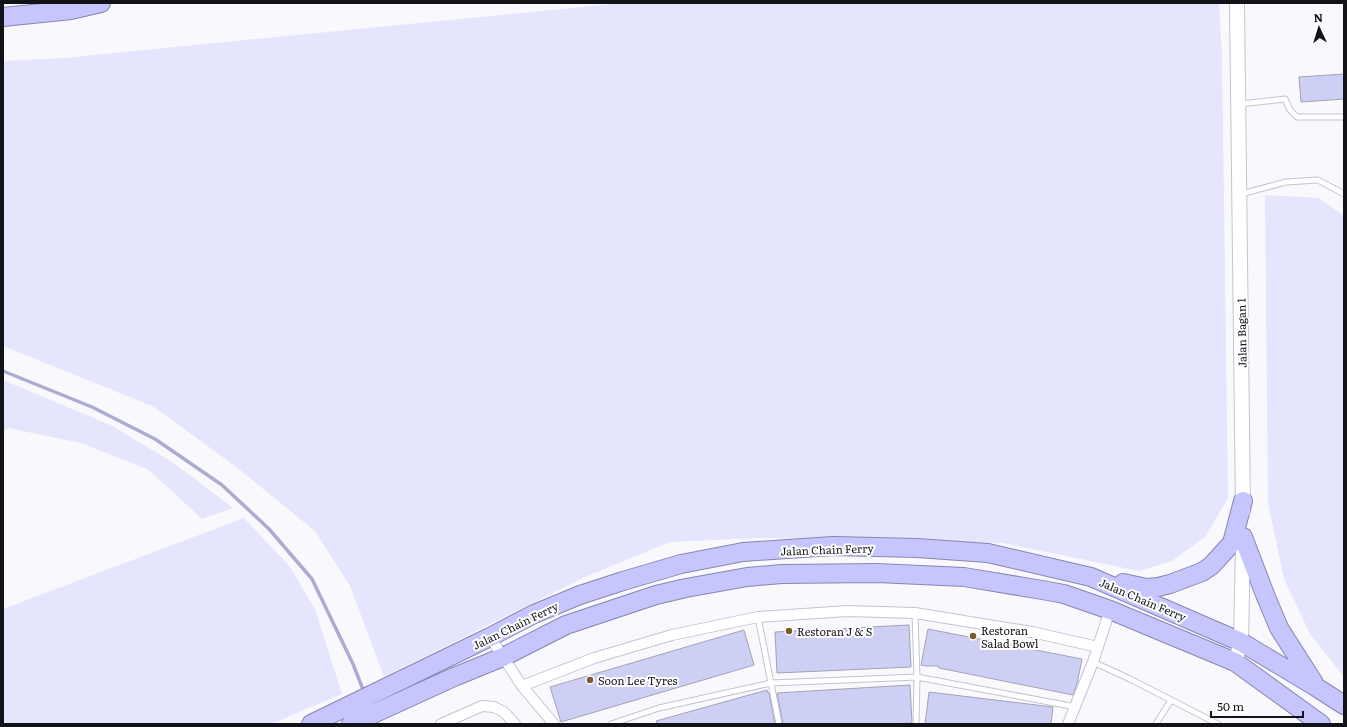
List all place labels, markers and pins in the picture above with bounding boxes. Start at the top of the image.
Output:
place label: Restoran Salad Bowl [981,622,1039,651]
place label: Restoran J & S [797,623,872,639]
marker: Restoran J & S [784,626,794,636]
marker: Restoran Salad Bowl [968,631,978,641]
place label: Soon Lee Tyres [598,672,677,688]
marker: Soon Lee Tyres [585,675,595,685]

